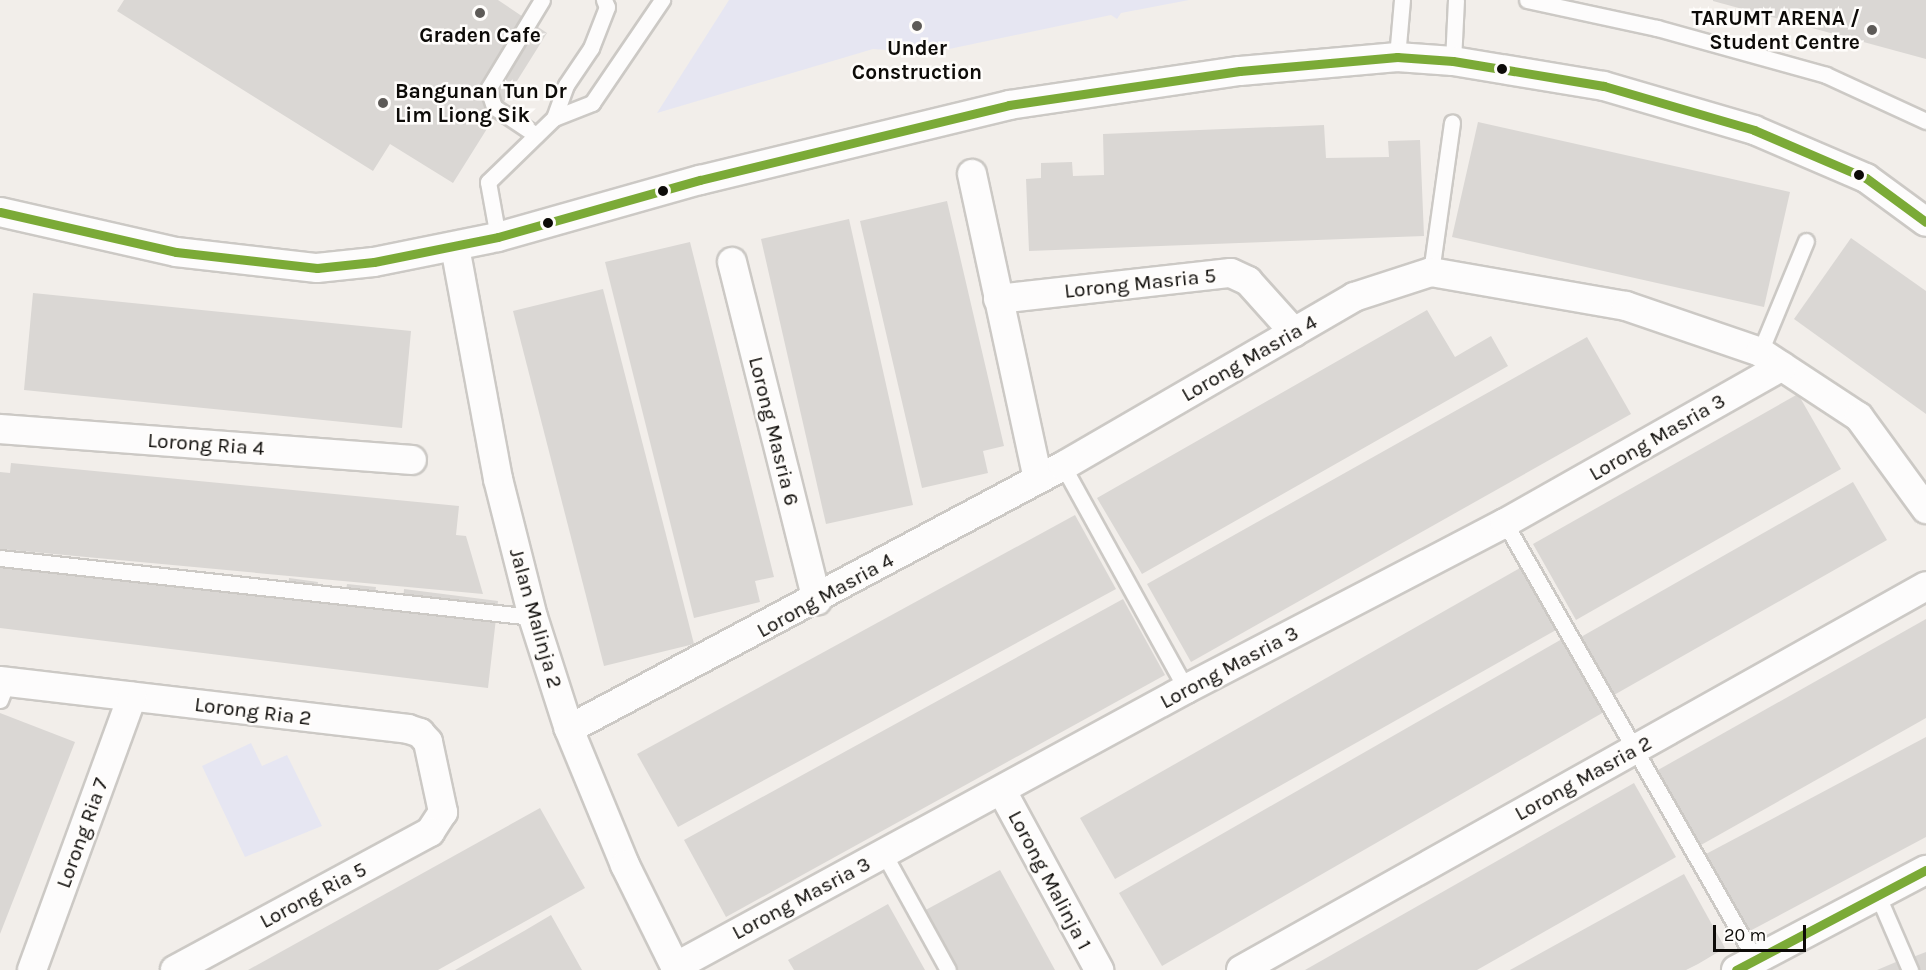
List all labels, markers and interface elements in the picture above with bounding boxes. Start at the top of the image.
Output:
place label: TARUMT ARENA / Student Centre [1691,5,1860,55]
marker: Graden Cafe [473,6,487,20]
marker: Under Construction [910,19,924,33]
place label: Graden Cafe [419,22,541,48]
marker: TARUMT ARENA / Student Centre [1865,23,1879,37]
place label: Under Construction [852,35,982,85]
unlabelled marker [1496,63,1508,75]
place label: Bangunan Tun Dr Lim Liong Sik [395,78,567,128]
marker: Bangunan Tun Dr Lim Liong Sik [376,96,390,110]
unlabelled marker [1853,169,1865,181]
unlabelled marker [657,185,669,197]
unlabelled marker [542,217,554,229]
street label: Lorong Masria 5 [1063,262,1217,304]
street label: Lorong Masria 4 [1177,309,1321,407]
street label: Lorong Masria 6 [743,354,805,508]
street label: Lorong Masria 3 [1584,388,1730,486]
street label: Lorong Ria 4 [147,427,265,461]
street label: Jalan Malinja 2 [504,545,568,691]
street label: Lorong Masria 4 [752,547,898,643]
street label: Lorong Masria 3 [1156,620,1302,714]
street label: Lorong Ria 2 [193,691,313,731]
street label: Lorong Masria 2 [1510,730,1656,826]
street label: Lorong Ria 7 [50,774,114,892]
street label: Lorong Malinja 1 [1003,806,1097,954]
street label: Lorong Masria 3 [728,851,874,945]
street label: Lorong Ria 5 [255,856,371,934]
scale bar [1716,913,1809,951]
text: 20 m [1724,924,1766,946]

